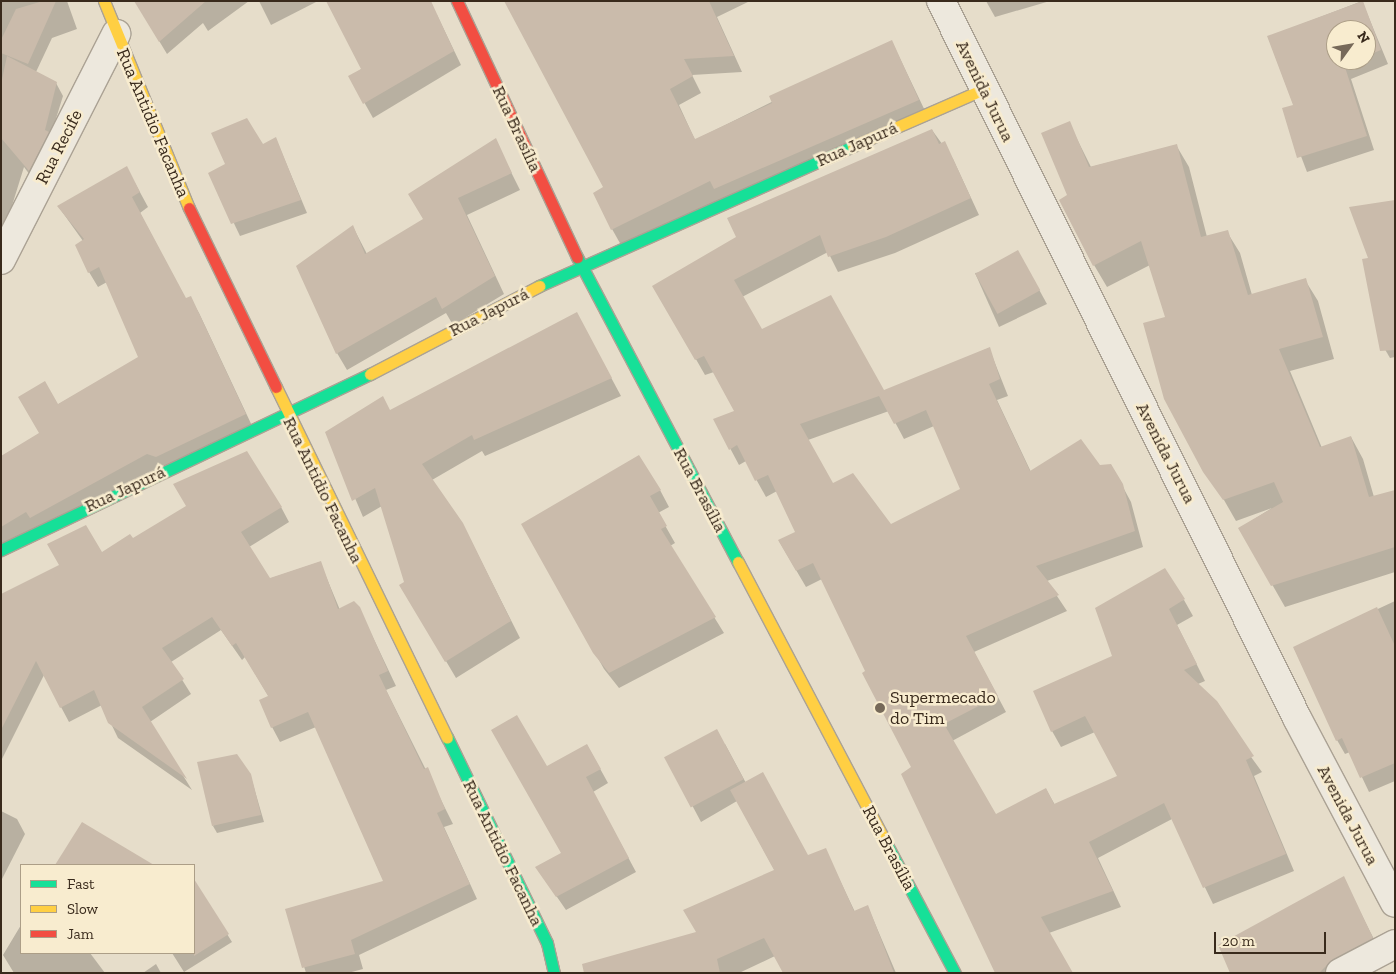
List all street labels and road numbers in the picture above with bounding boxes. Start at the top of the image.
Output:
street label: Avenida Jurua [951,37,1019,145]
street label: Rua Antidio Facanha [112,45,194,201]
street label: Rua Brasília [488,82,546,176]
street label: Rua Recife [31,106,87,188]
street label: Rua Japurá [813,117,901,171]
street label: Rua Japurá [445,283,533,341]
street label: Avenida Jurua [1131,399,1201,507]
street label: Rua Antidio Facanha [278,413,368,567]
street label: Rua Brasília [669,444,731,536]
street label: Rua Japurá [81,461,169,517]
street label: Avenida Jurua [1313,761,1383,869]
street label: Rua Antidio Facanha [458,776,548,930]
street label: Rua Brasília [858,802,920,894]

